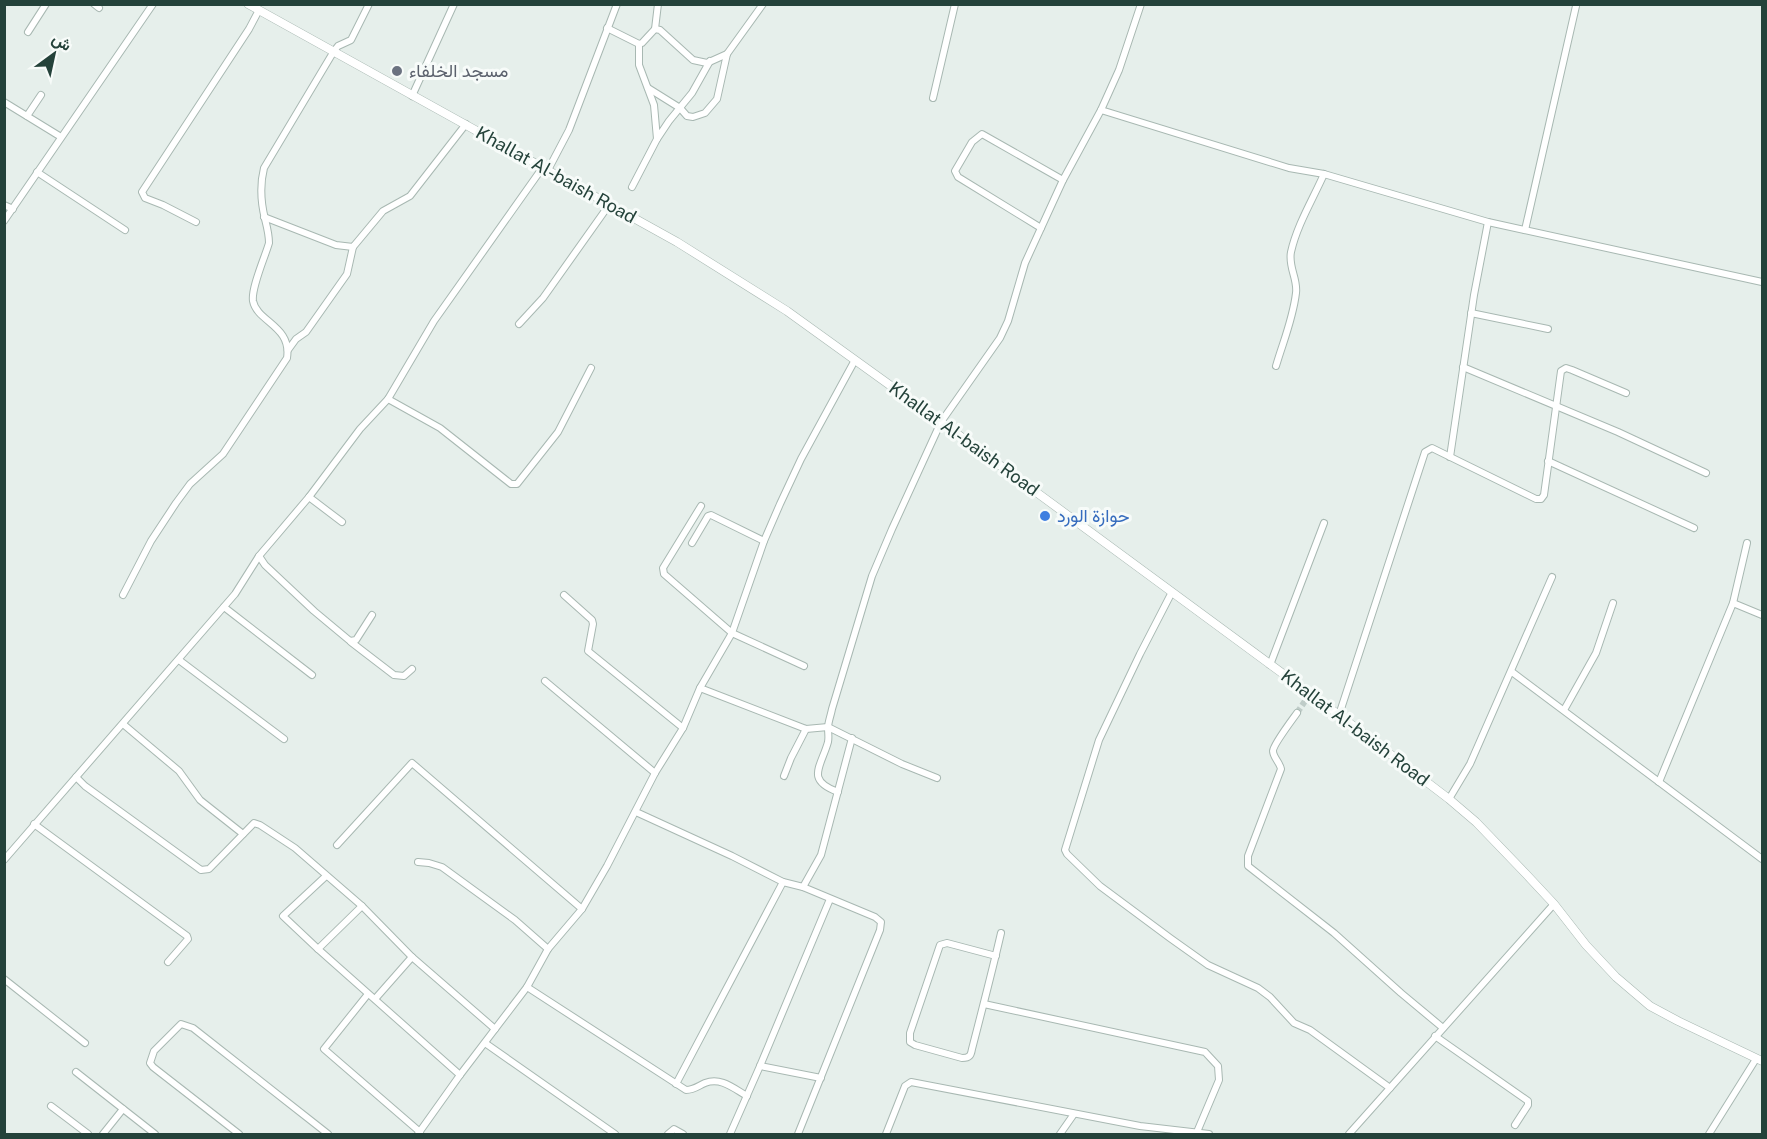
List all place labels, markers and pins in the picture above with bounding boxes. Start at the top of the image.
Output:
place label: مسجد الخلفاء [409,60,508,81]
marker: مسجد الخلفاء [390,64,404,78]
place label: حوازة الورد [1057,505,1130,527]
marker: حوازة الورد [1038,509,1052,523]

